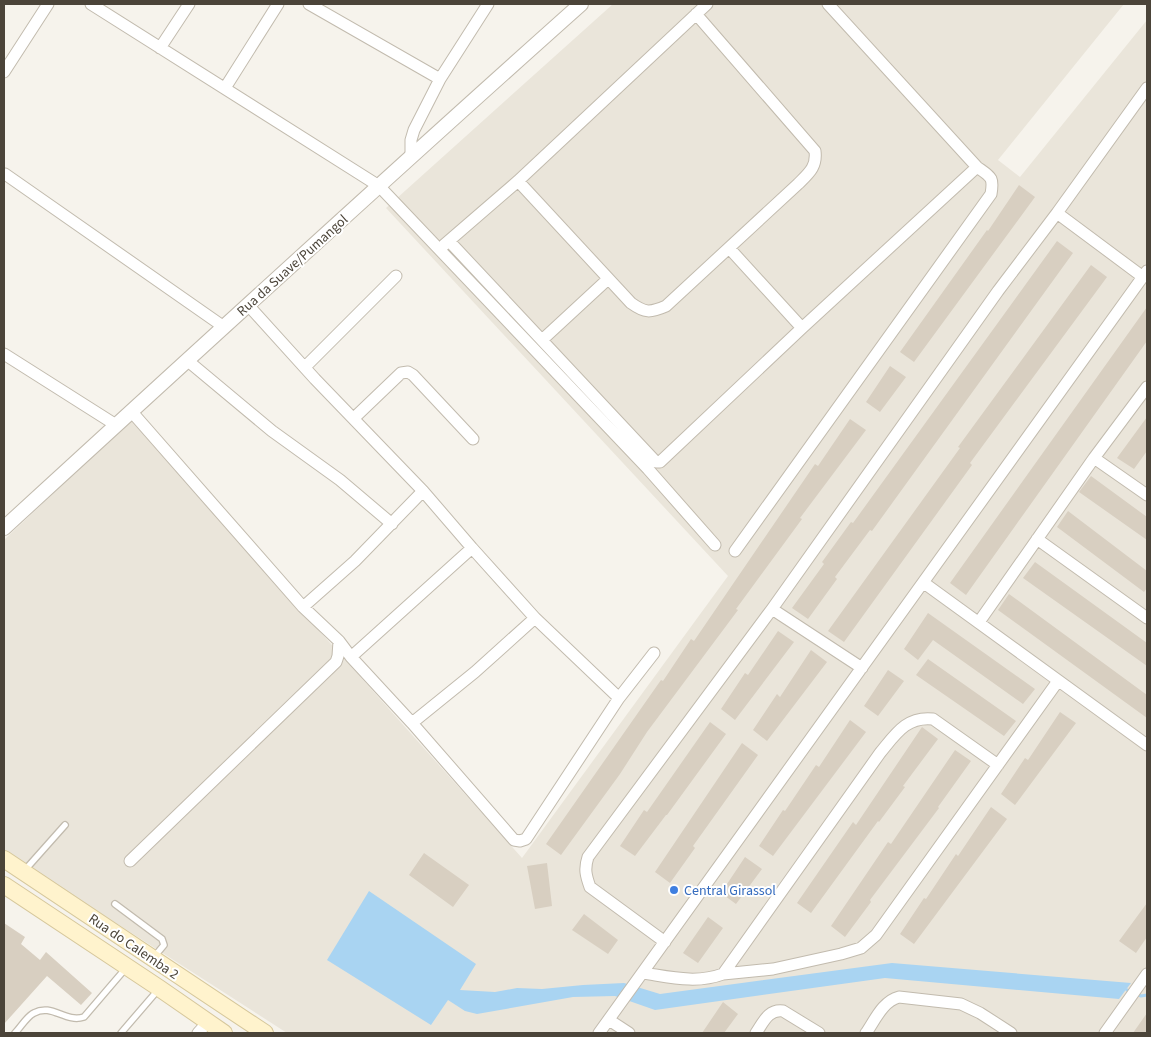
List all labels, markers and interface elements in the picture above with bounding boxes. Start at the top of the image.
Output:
street label: Rua da Suave/Pumangol [233,210,353,321]
place label: Central Girassol [684,881,776,901]
marker: Central Girassol [668,884,680,896]
street label: Rua do Calemba 2 [84,909,183,985]

